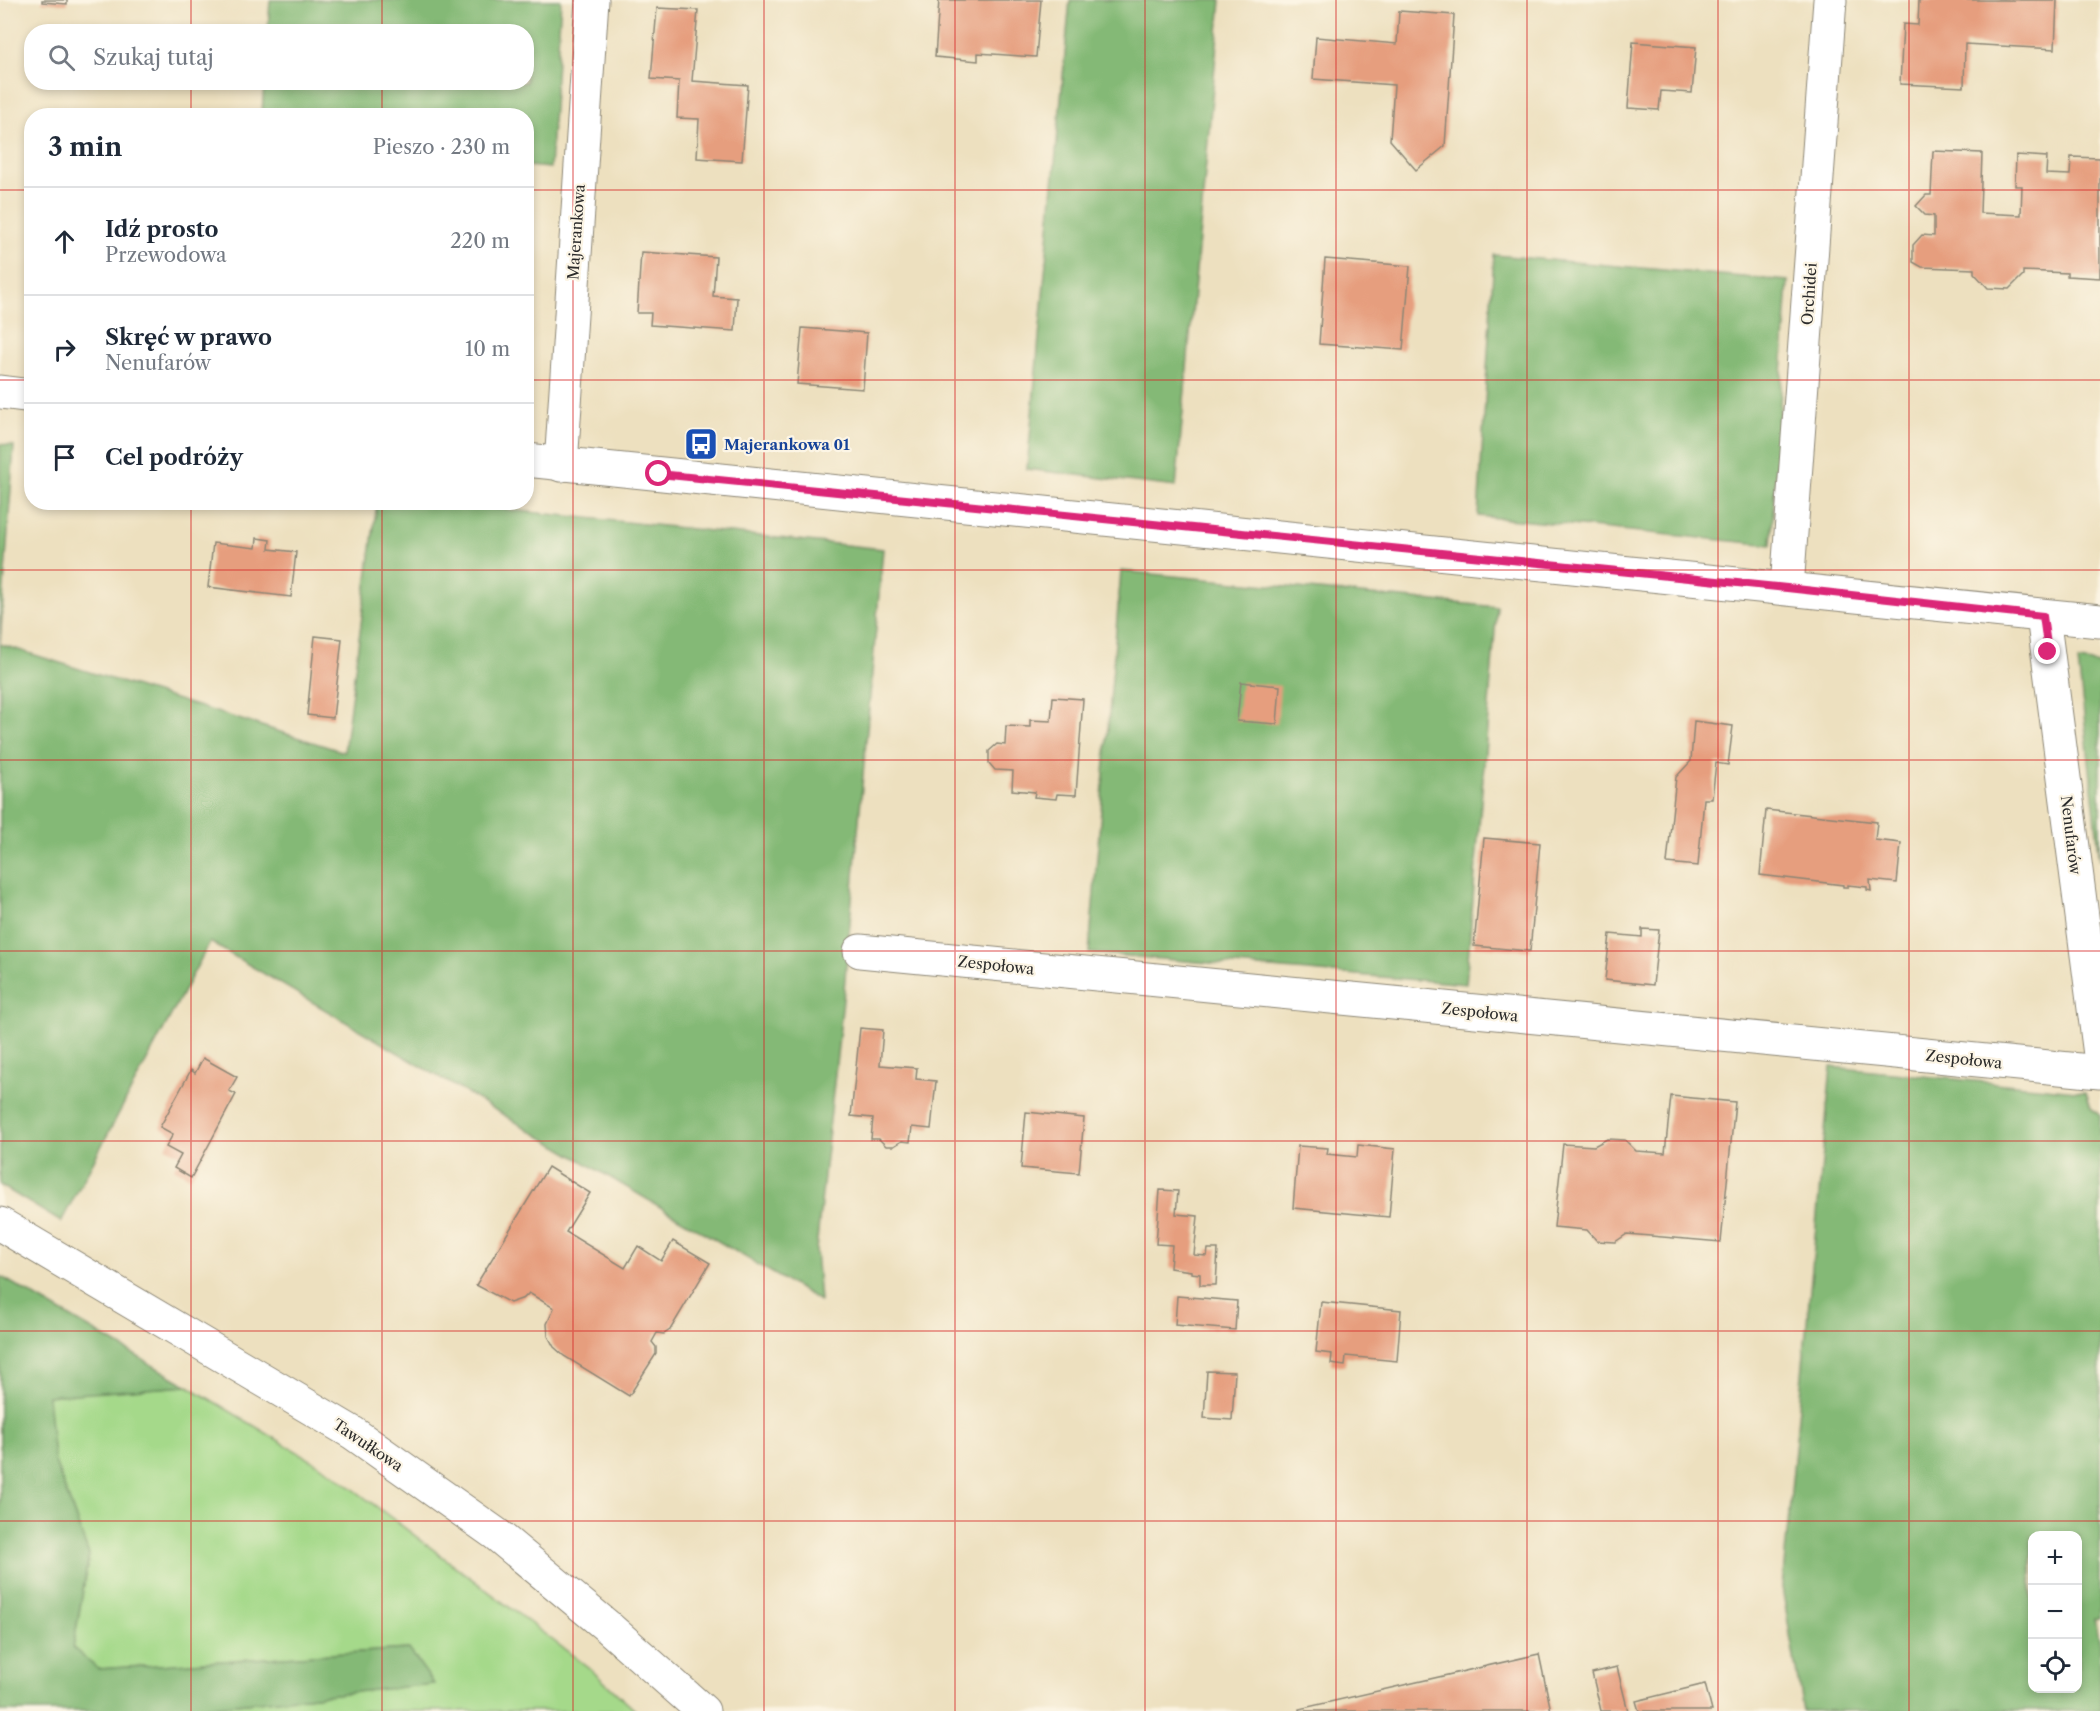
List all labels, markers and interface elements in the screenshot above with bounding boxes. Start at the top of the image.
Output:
search box [24,24,534,90]
icon: search [45,41,78,74]
text: Szukaj tutaj [93,44,214,71]
text: 3 min [48,131,122,163]
text: Pieszo · 230 m [373,135,510,159]
street label: Majerankowa [563,183,589,281]
text: Idź prosto [105,216,219,243]
icon: ahead [48,225,81,258]
text: 220 m [450,229,510,253]
text: Przewodowa [105,243,227,267]
street label: Orchidei [1797,262,1821,326]
text: Skręć w prawo [105,324,272,351]
icon: right [48,333,81,366]
text: 10 m [465,337,510,361]
text: Nenufarów [105,351,211,375]
bus stop icon: Majerankowa 01 [683,426,719,462]
place label: Majerankowa 01 [724,435,850,454]
icon: arrive [48,441,81,474]
text: Cel podróży [105,444,243,471]
route start [645,460,671,486]
route end [2034,638,2060,664]
street label: Nenufarów [2057,794,2085,876]
street label: Zespołowa [957,952,1035,978]
street label: Zespołowa [1441,999,1519,1025]
street label: Zespołowa [1925,1046,2003,1072]
street label: Tawułkowa [329,1415,407,1475]
map controls [2028,1531,2082,1693]
button: + [2028,1531,2082,1585]
button: − [2028,1585,2082,1639]
button: locate [2028,1639,2082,1693]

